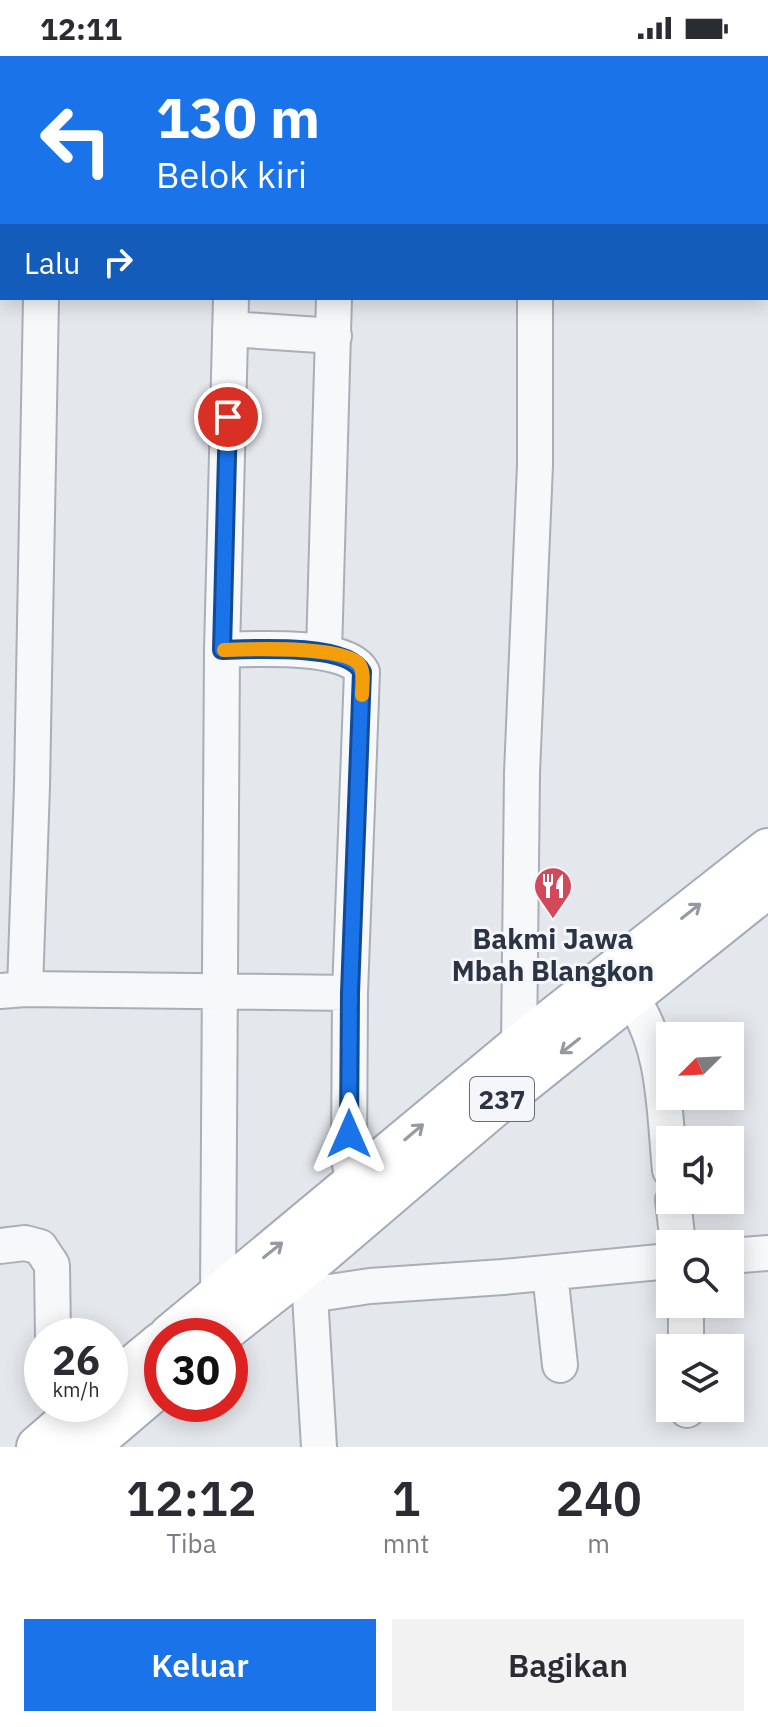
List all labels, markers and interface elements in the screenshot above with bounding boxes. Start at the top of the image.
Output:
text: 12:11 [40,9,122,48]
text: 130 m [156,81,320,153]
icon: left [24,88,128,192]
text: Belok kiri [156,151,307,198]
icon: right [96,240,140,284]
text: Lalu [24,243,80,282]
pin [194,383,262,451]
icon: arrive [206,395,250,439]
restaurant icon: Bakmi Jawa Mbah Blangkon [532,865,574,920]
one-way arrow [680,902,701,919]
place label: Bakmi Jawa Mbah Blangkon [452,920,654,989]
north arrow [656,1022,744,1110]
map controls [656,1022,744,1422]
one-way arrow [560,1037,581,1054]
road number: 237 [470,1077,534,1121]
position arrow [307,1092,391,1176]
one-way arrow [404,1123,424,1141]
button: sound [656,1126,744,1214]
button: search [656,1230,744,1318]
one-way arrow [263,1242,284,1260]
speed limit sign: 30 [144,1318,248,1422]
text: 26 [52,1334,100,1386]
button: layers [656,1334,744,1422]
text: km/h [52,1376,100,1403]
text: 12:12 [126,1467,257,1529]
text: 1 [392,1467,420,1529]
text: 240 [555,1467,642,1529]
text: Tiba [166,1526,217,1560]
text: mnt [383,1526,429,1560]
text: m [587,1526,610,1560]
button: Keluar [24,1619,376,1711]
button: Bagikan [392,1619,744,1711]

